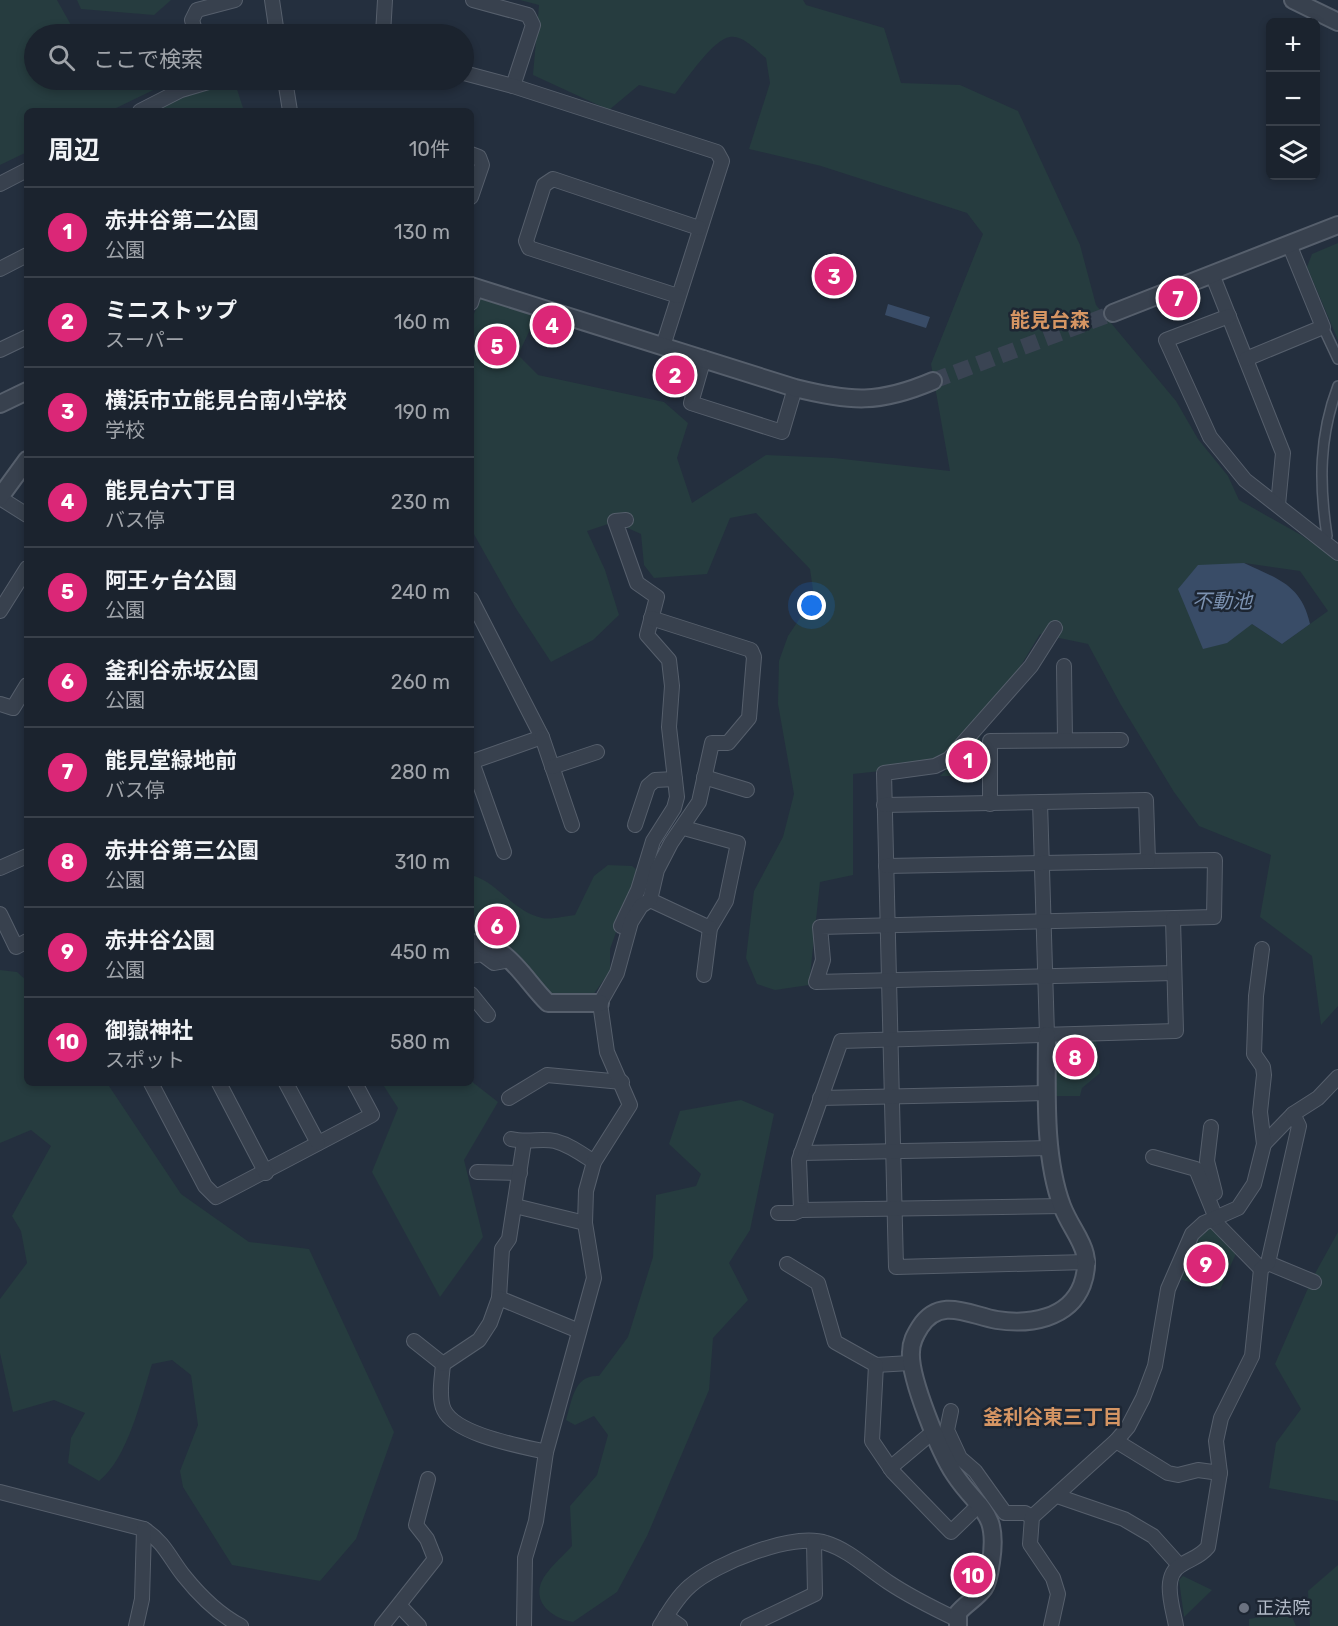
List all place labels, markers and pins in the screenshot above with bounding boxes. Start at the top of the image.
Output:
pin: 3 [814,254,854,298]
pin: 7 [1158,276,1198,320]
pin: 4 [532,302,572,348]
pin: 5 [478,324,516,368]
pin: 2 [656,352,694,398]
pin: 1 [948,738,988,783]
pin: 6 [478,904,516,948]
pin: 8 [1056,1034,1094,1080]
pin: 9 [1186,1242,1226,1286]
pin: 10 [954,1552,992,1598]
place label: 正法院 [1256,1597,1310,1619]
marker: 正法院 [1237,1601,1251,1615]

